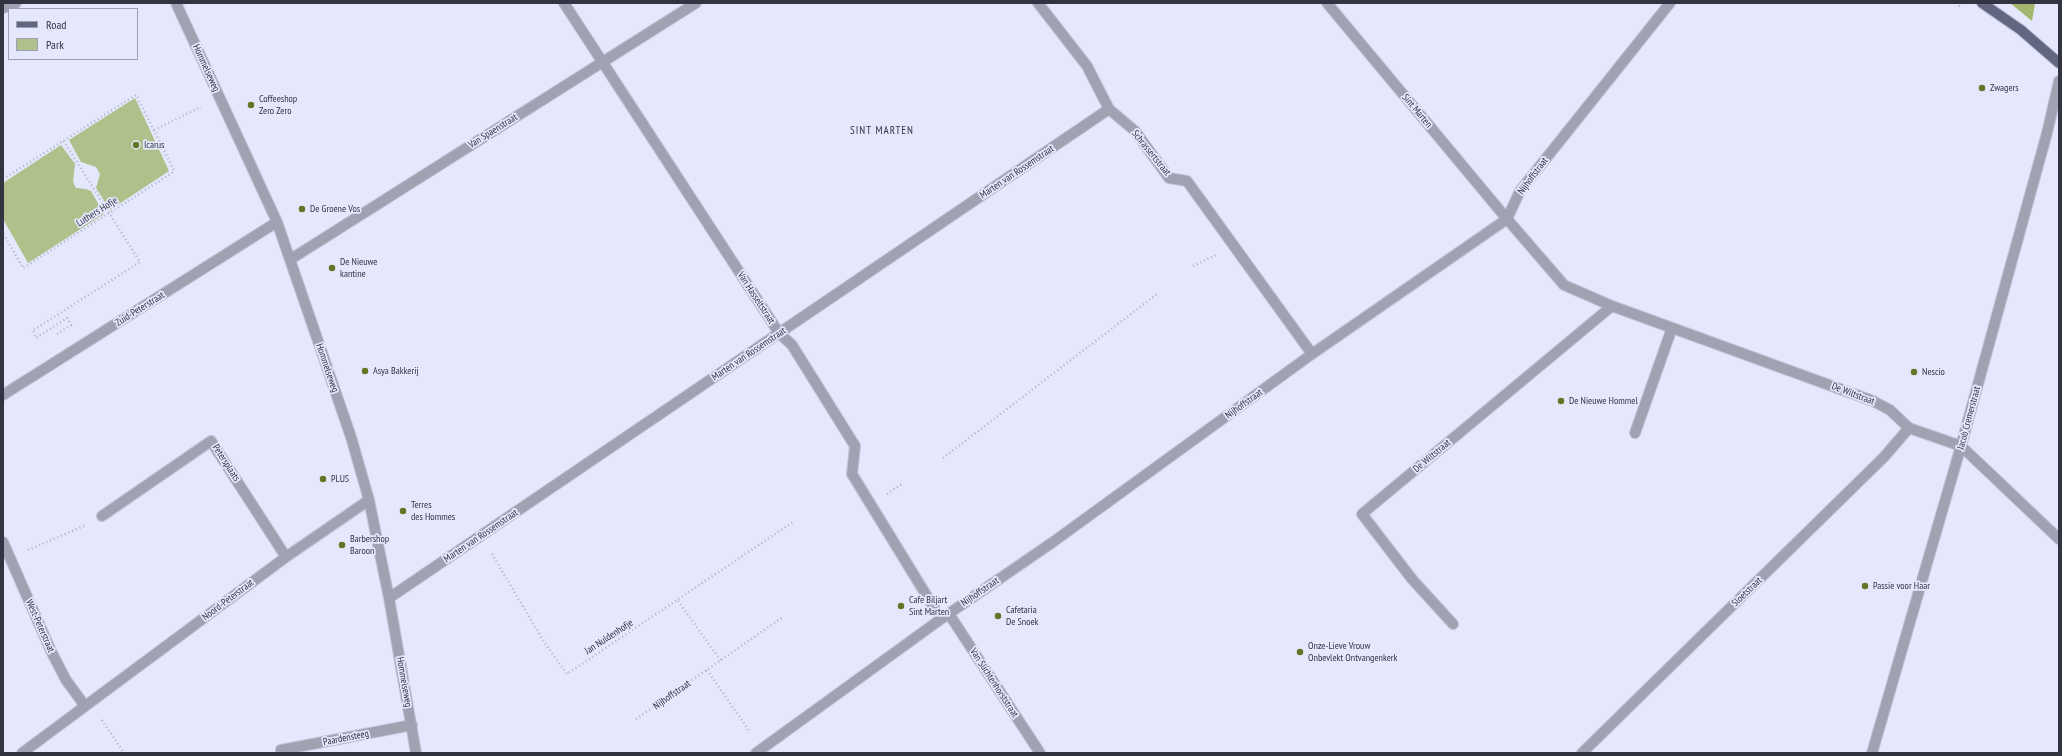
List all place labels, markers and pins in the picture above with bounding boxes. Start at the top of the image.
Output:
place label: Zwagers [1990,82,2019,94]
marker: Zwagers [1977,83,1987,93]
place label: Coffeeshop Zero Zero [259,93,297,116]
marker: Coffeeshop Zero Zero [246,100,256,110]
place label: Icarus [144,139,164,151]
marker: Icarus [131,140,141,150]
place label: De Groene Vos [310,203,360,215]
marker: De Groene Vos [297,204,307,214]
place label: De Nieuwe kantine [340,256,377,280]
marker: De Nieuwe kantine [327,263,337,273]
place label: Asya Bakkerij [373,365,419,377]
marker: Asya Bakkerij [360,366,370,376]
place label: Nescio [1922,366,1945,378]
marker: Nescio [1909,367,1919,377]
place label: De Nieuwe Hommel [1569,395,1638,407]
marker: De Nieuwe Hommel [1556,396,1566,406]
place label: PLUS [331,473,349,485]
marker: PLUS [318,474,328,484]
place label: Terres des Hommes [411,499,455,522]
marker: Terres des Hommes [398,506,408,516]
place label: Barbershop Baroon [350,533,389,556]
marker: Barbershop Baroon [337,540,347,550]
place label: Passie voor Haar [1873,580,1930,592]
marker: Passie voor Haar [1860,581,1870,591]
place label: Cafe Biljart Sint Marten [909,594,949,618]
marker: Cafe Biljart Sint Marten [896,601,906,611]
place label: Cafetaria De Snoek [1006,604,1038,628]
marker: Cafetaria De Snoek [993,611,1003,621]
place label: Onze-Lieve Vrouw Onbevlekt Ontvangenkerk [1308,640,1397,664]
marker: Onze-Lieve Vrouw Onbevlekt Ontvangenkerk [1295,647,1305,657]

